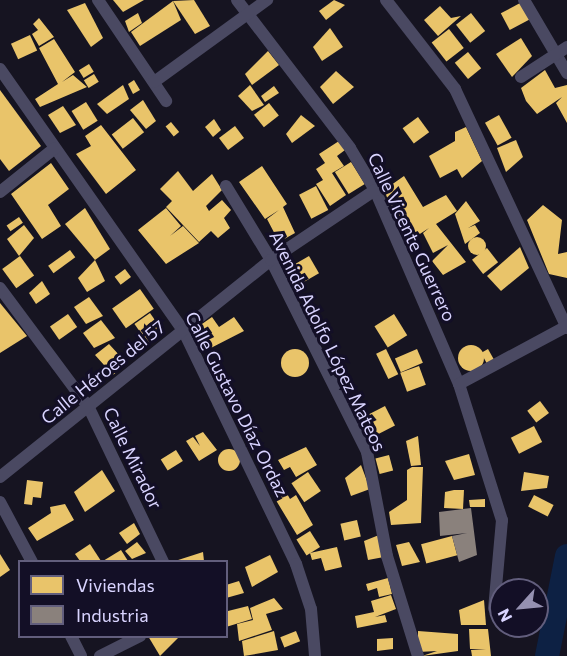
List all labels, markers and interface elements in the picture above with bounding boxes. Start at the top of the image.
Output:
street label: Calle Vicente Guerrero [363,149,461,325]
street label: Avenida Adolfo López Mateos [265,227,391,455]
street label: Calle Gustavo Díaz Ordaz [181,308,293,500]
street label: Calle Héroes del 57 [37,315,169,429]
street label: Calle Mirador [99,404,167,512]
legend [18,560,228,638]
text: Viviendas [76,574,155,596]
north arrow [489,578,549,638]
text: Industria [76,604,149,626]
text: N [493,606,515,625]

